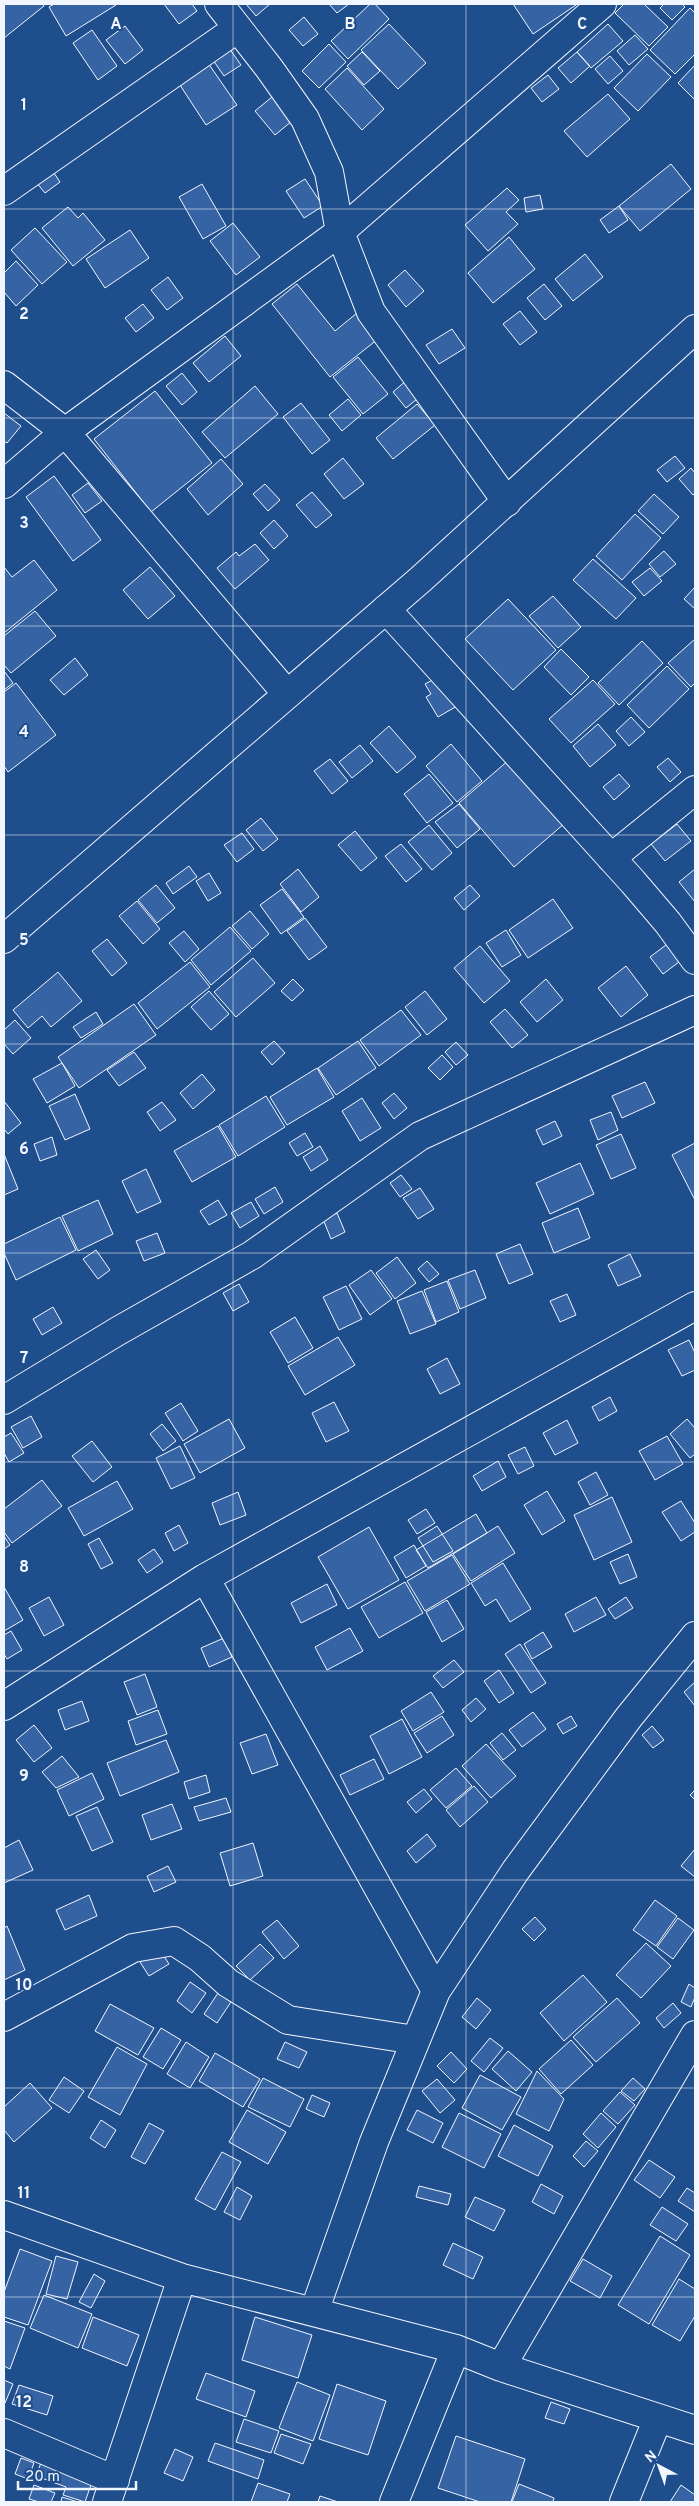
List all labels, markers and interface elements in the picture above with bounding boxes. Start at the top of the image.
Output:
text: A [110,15,122,35]
text: B [344,15,356,35]
text: C [577,15,587,35]
text: 1 [21,96,27,116]
text: 2 [19,305,29,325]
text: 3 [19,514,29,534]
text: 4 [19,723,29,743]
text: 5 [19,931,29,951]
text: 6 [19,1140,29,1160]
text: 7 [20,1349,28,1369]
text: 8 [19,1558,29,1578]
text: 9 [19,1767,29,1787]
text: 10 [16,1976,32,1996]
text: 11 [18,2184,30,2204]
text: 12 [16,2393,32,2413]
north arrow [634,2441,684,2491]
text: N [642,2448,661,2467]
scale bar [18,2458,135,2490]
text: 20 m [25,2468,60,2487]

